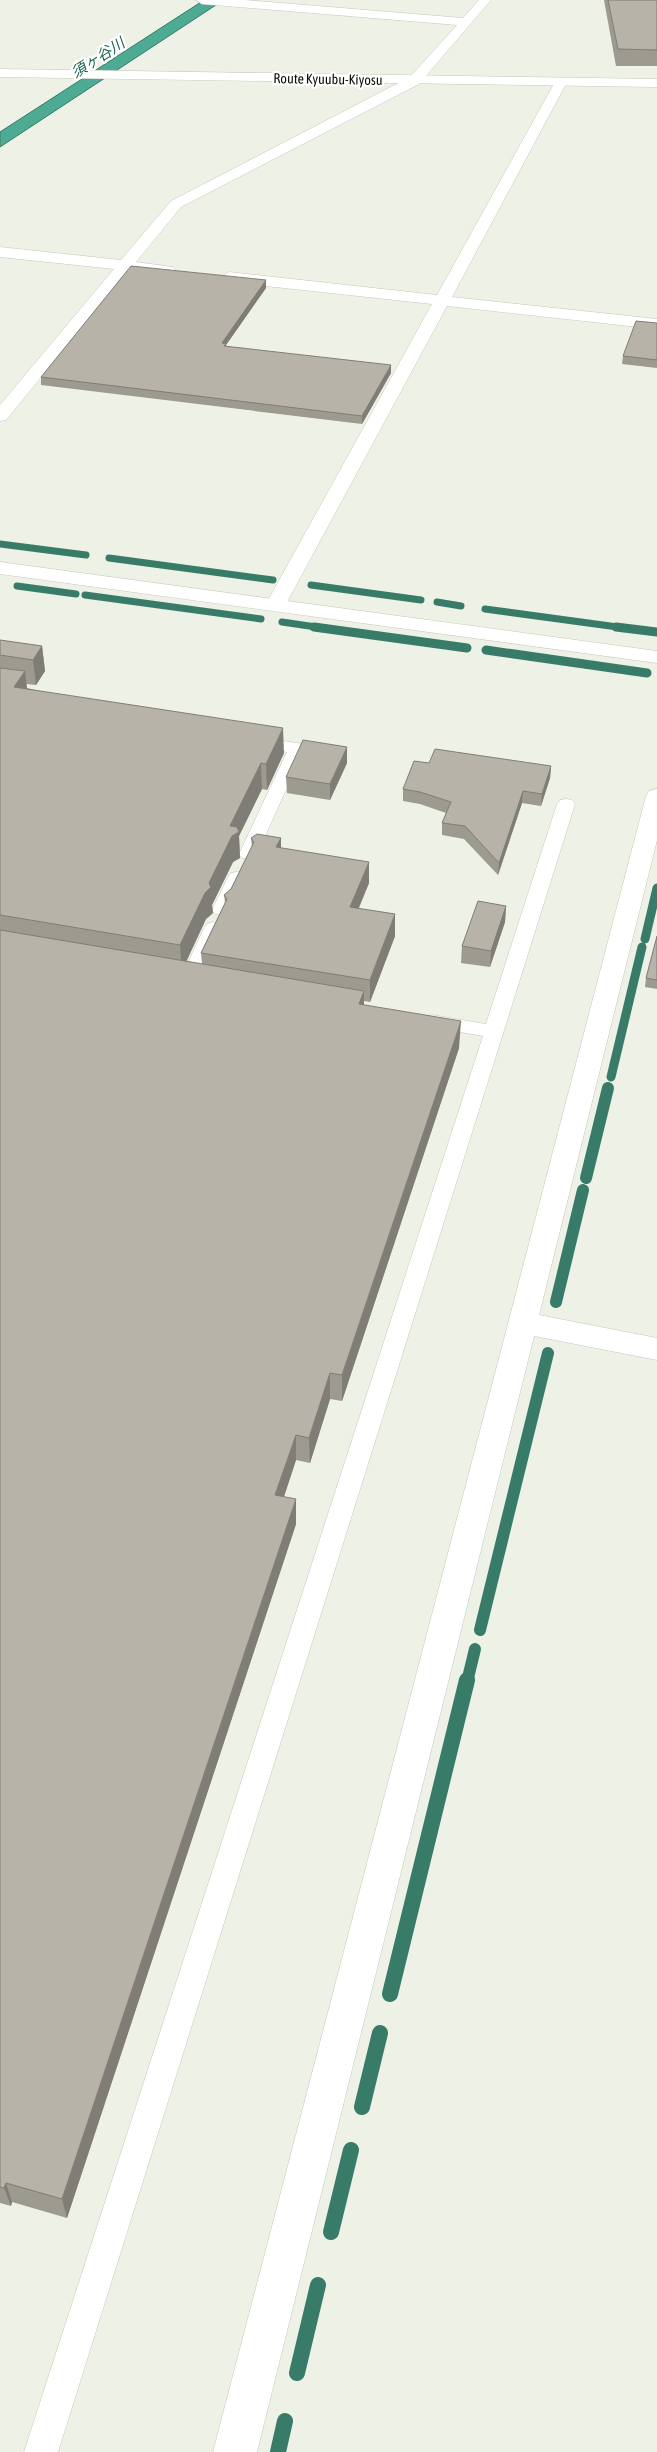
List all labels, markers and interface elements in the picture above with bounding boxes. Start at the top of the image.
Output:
water label: 須ヶ谷川 [68,33,129,81]
street label: Route Kyuubu-Kiyosu [273,70,383,88]

